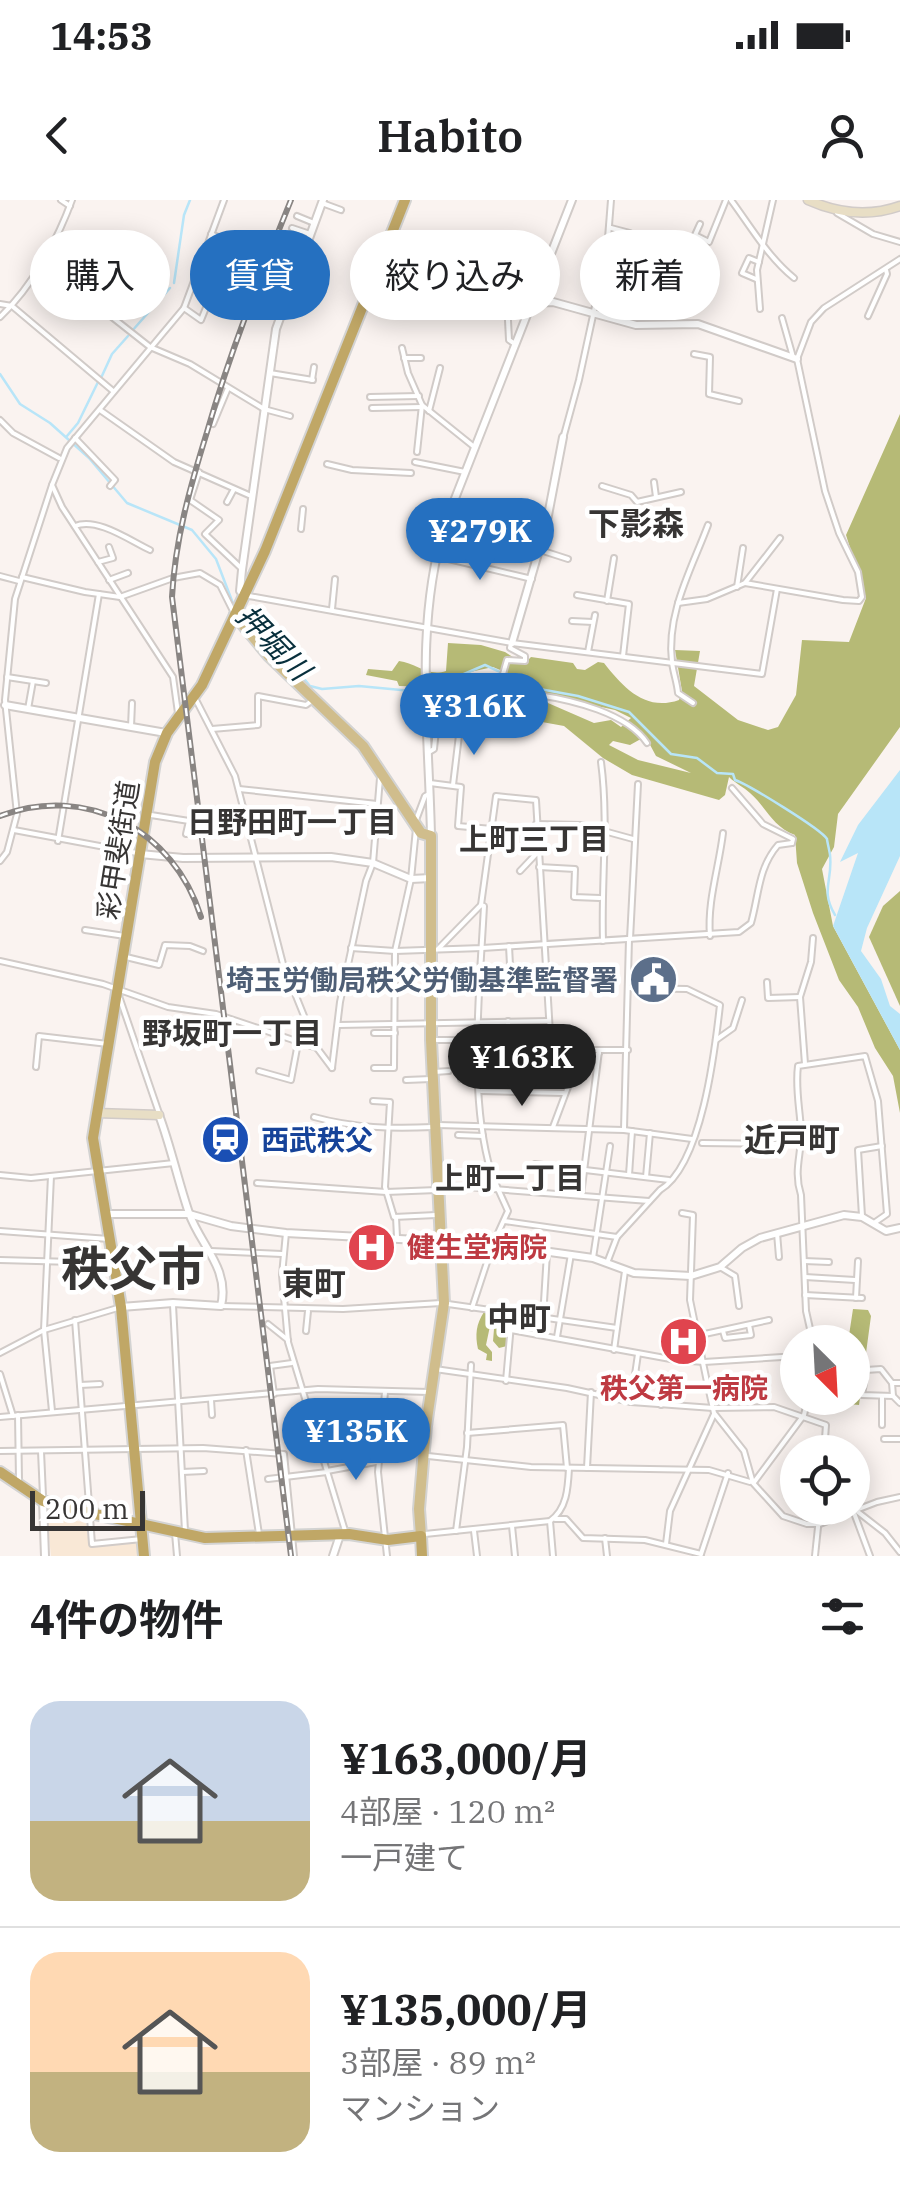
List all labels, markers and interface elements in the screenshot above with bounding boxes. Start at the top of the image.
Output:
text: 14:53 [50,11,153,60]
text: Habito [377,106,523,164]
icon: back [30,108,85,163]
icon: person [815,108,870,163]
chip: 購入 [30,230,170,320]
chip: 賃貸 [190,230,330,320]
chip: 絞り込み [350,230,560,320]
chip: 新着 [580,230,720,320]
pin: ¥279K [410,498,550,583]
district label: 下影森 [588,502,684,544]
text: ¥279K [428,509,532,551]
water label: 押堀川 [229,596,321,690]
pin: ¥316K [404,673,544,758]
text: ¥316K [422,684,526,726]
street label: 彩甲斐街道 [88,778,147,922]
district label: 日野田町一丁目 [187,802,397,841]
district label: 上町三丁目 [459,819,609,858]
public building icon: 埼玉労働局秩父労働基準監督署 [627,954,679,1006]
place label: 埼玉労働局秩父労働基準監督署 [226,961,618,998]
district label: 野坂町一丁目 [142,1013,322,1052]
pin: ¥163K [452,1024,592,1109]
text: ¥163K [470,1035,574,1077]
station icon: 西武秩父 [200,1114,252,1166]
district label: 近戸町 [744,1118,840,1160]
place label: 西武秩父 [261,1121,373,1158]
district label: 上町一丁目 [435,1158,585,1197]
hospital icon: 健生堂病院 [346,1221,398,1273]
place label: 健生堂病院 [407,1228,547,1265]
district label: 秩父市 [61,1237,205,1299]
district label: 東町 [282,1262,346,1304]
district label: 中町 [487,1297,551,1339]
hospital icon: 秩父第一病院 [658,1315,710,1367]
north arrow [780,1325,870,1415]
map controls [780,1325,870,1525]
place label: 秩父第一病院 [600,1369,768,1406]
pin: ¥135K [286,1398,426,1483]
text: ¥135K [304,1409,408,1451]
button: locate [780,1435,870,1525]
scale bar [30,1486,145,1530]
text: 200 m [45,1490,129,1527]
icon: filters [815,1589,870,1644]
text: 4件の物件 [30,1592,223,1647]
text: ¥163,000/月 [340,1731,592,1786]
icon: home [110,1741,230,1861]
text: 4部屋 · 120 m² [340,1790,555,1832]
text: 一戸建て [340,1836,468,1878]
text: ¥135,000/月 [340,1982,592,2037]
icon: home [110,1992,230,2112]
text: 3部屋 · 89 m² [340,2041,536,2083]
text: マンション [340,2087,500,2129]

